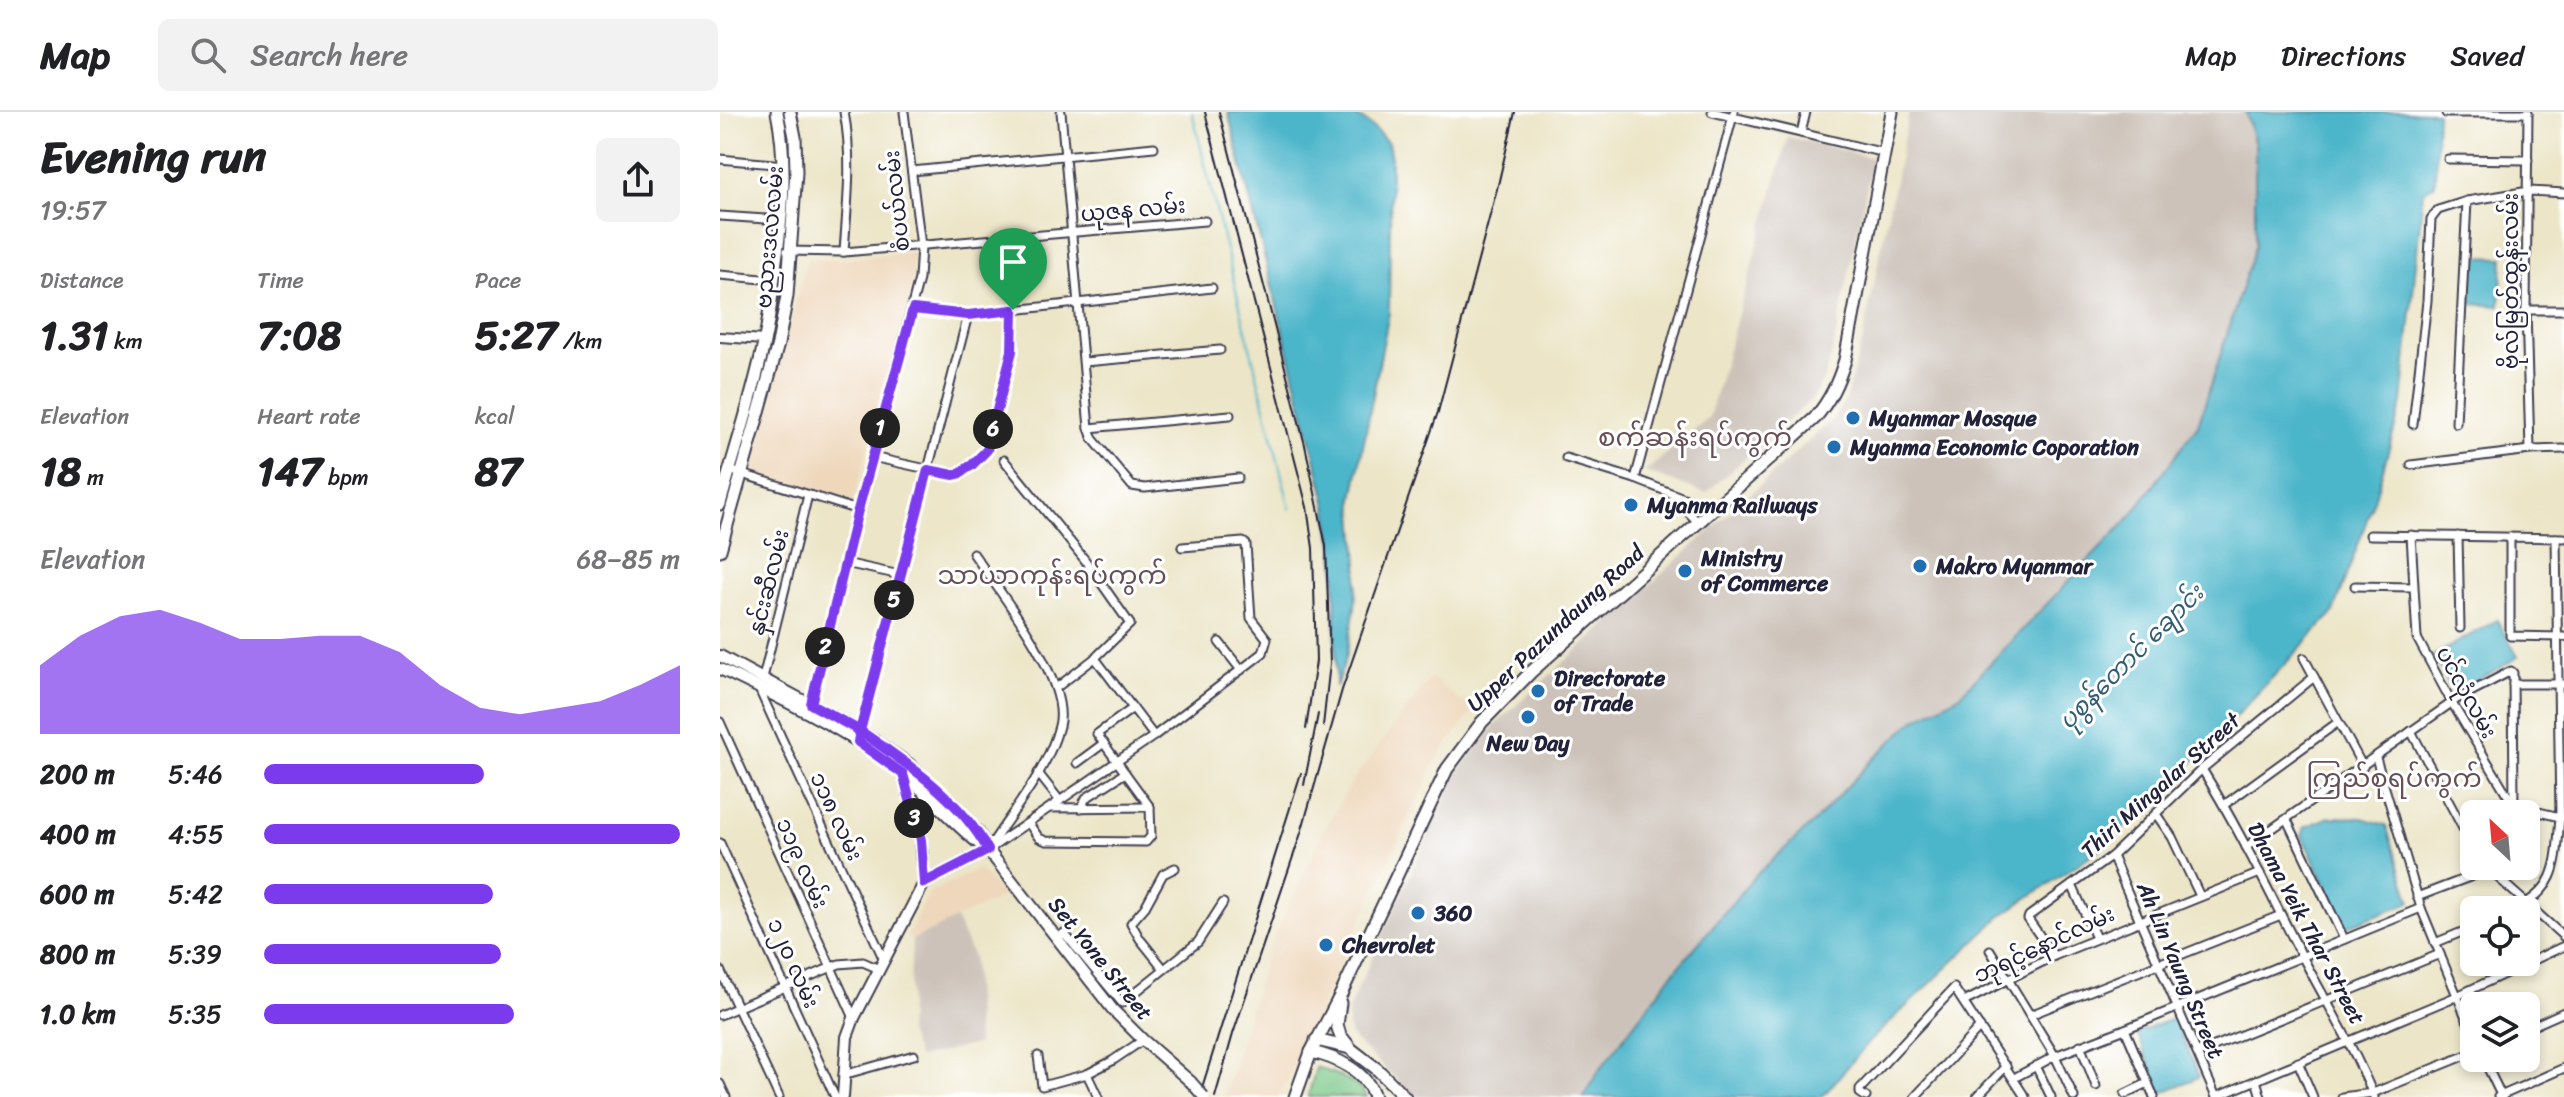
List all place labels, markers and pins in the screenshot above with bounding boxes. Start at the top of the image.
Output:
pin [979,228,1047,310]
place label: Myanmar Mosque [1868,399,2037,438]
pin: 1 [860,408,900,448]
pin: 6 [973,409,1013,449]
marker: Myanmar Mosque [1844,409,1862,427]
place label: Myanma Economic Coporation [1849,428,2139,467]
marker: Myanma Economic Coporation [1825,438,1843,456]
place label: Myanma Railways [1646,486,1818,525]
marker: Myanma Railways [1622,496,1640,514]
place label: Ministry of Commerce [1700,539,1829,603]
place label: Makro Myanmar [1935,547,2095,586]
marker: Makro Myanmar [1911,557,1929,575]
marker: Ministry of Commerce [1676,562,1694,580]
pin: 5 [874,580,914,620]
pin: 2 [805,627,845,667]
place label: Directorate of Trade [1554,659,1666,723]
marker: Directorate of Trade [1529,682,1547,700]
marker: New Day [1519,708,1537,726]
place label: New Day [1485,724,1570,763]
pin: 3 [894,798,934,838]
place label: 360 [1433,894,1473,933]
marker: 360 [1409,904,1427,922]
place label: Chevrolet [1341,926,1436,965]
marker: Chevrolet [1317,936,1335,954]

